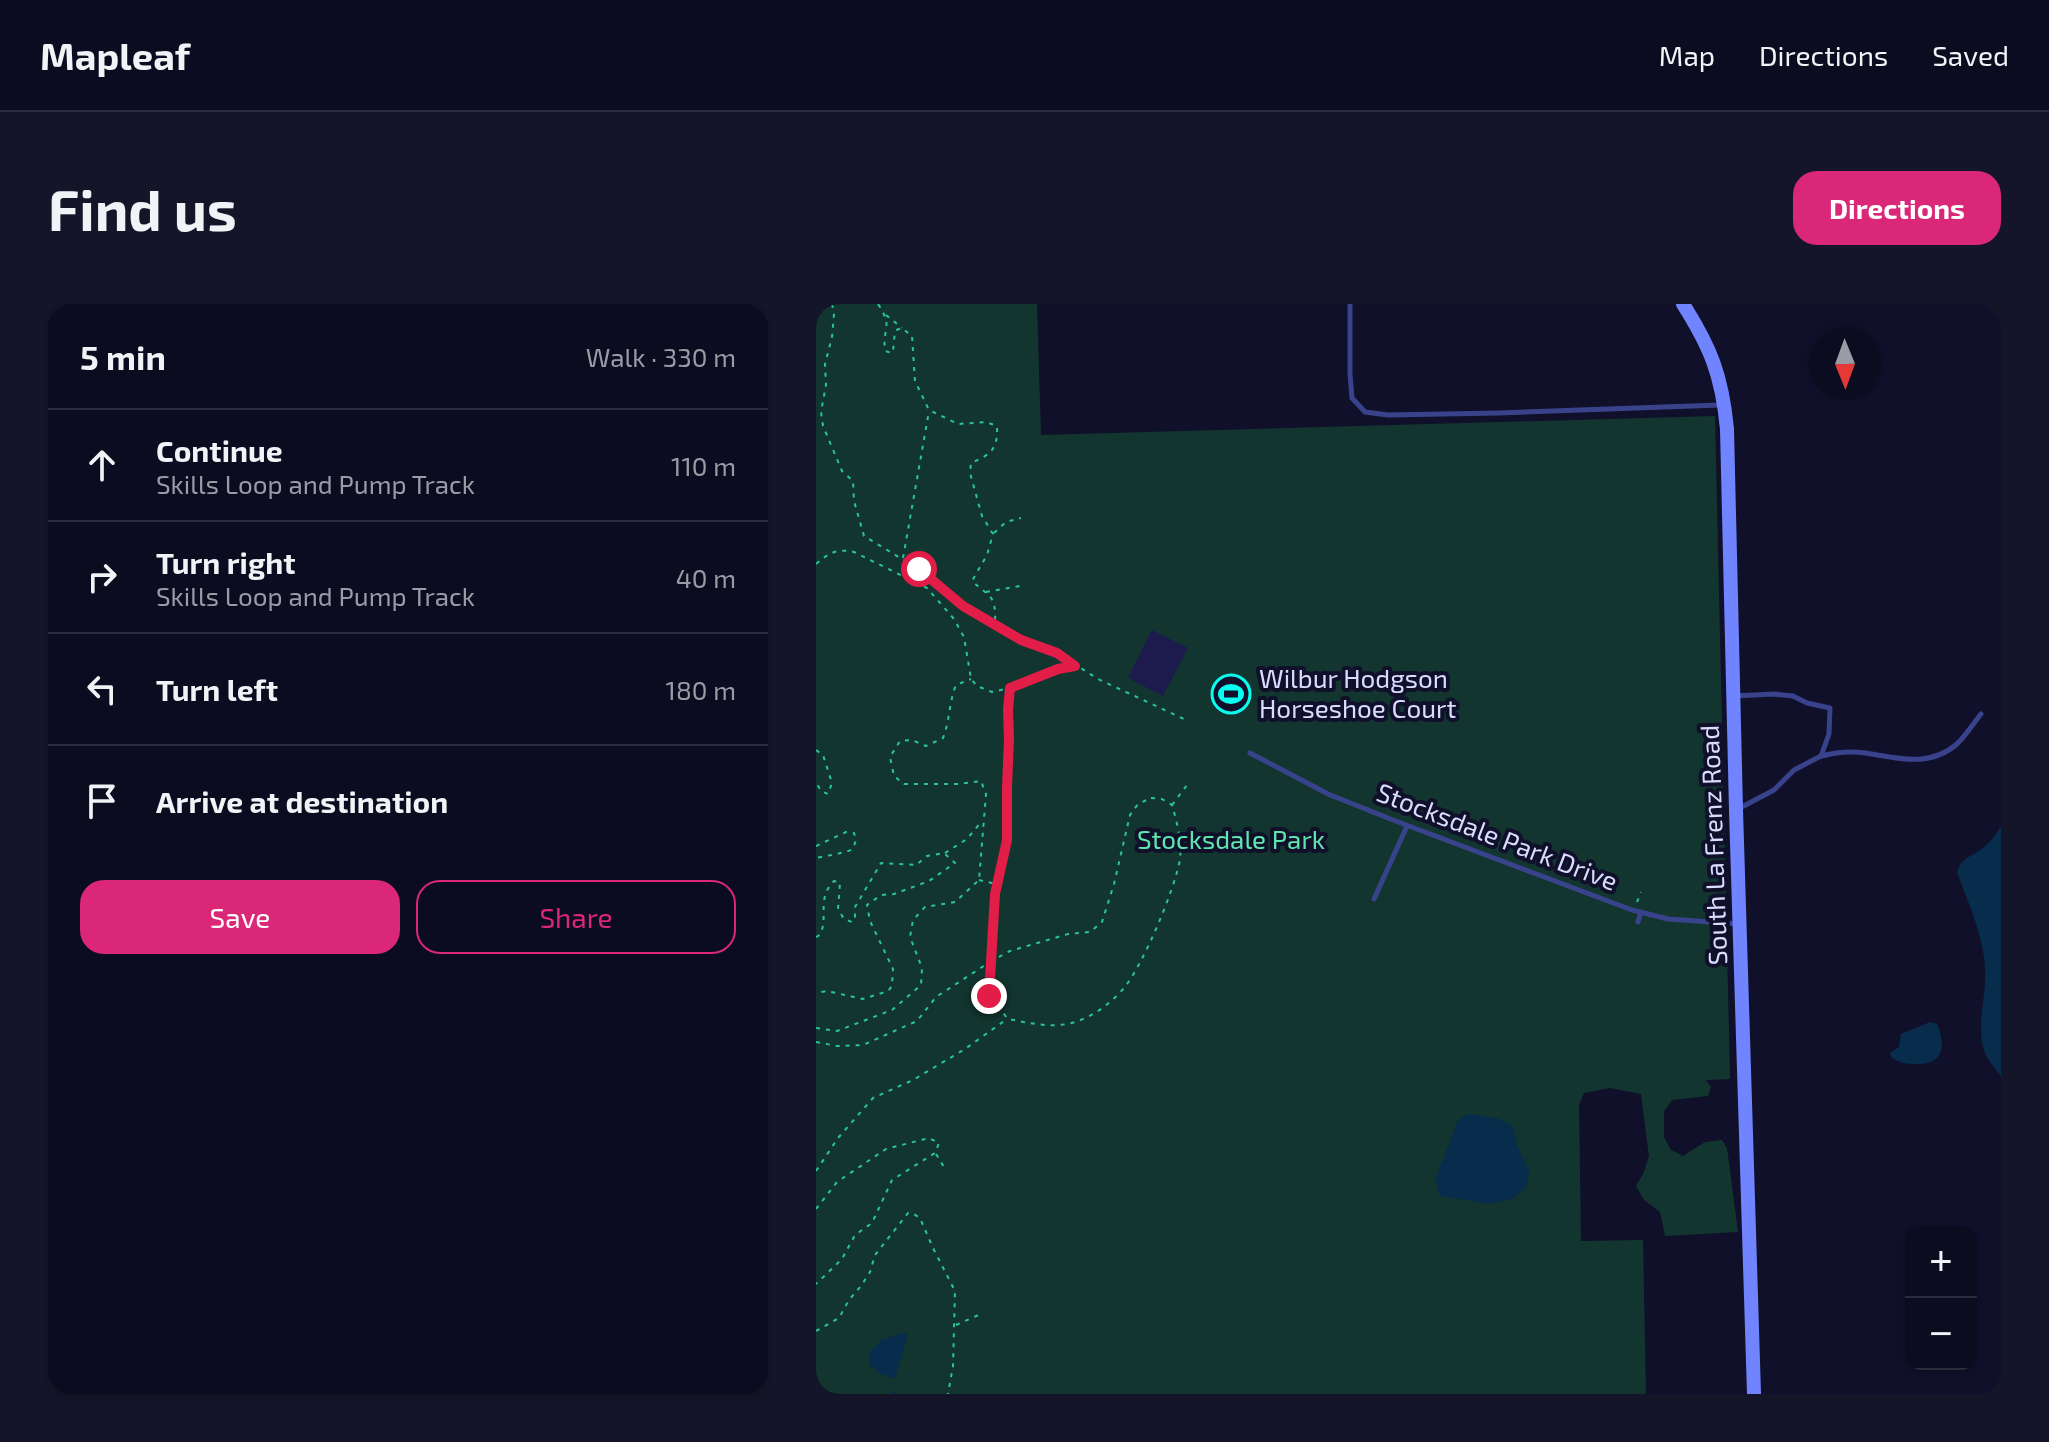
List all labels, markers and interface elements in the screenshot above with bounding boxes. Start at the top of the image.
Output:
text: Mapleaf [40,32,190,78]
text: Map [1659,38,1715,72]
text: Directions [1759,38,1888,72]
text: Saved [1932,38,2009,72]
button: Directions [1793,171,2001,245]
text: Find us [48,175,237,242]
north arrow [1809,328,1881,400]
text: 5 min [80,336,166,377]
text: Walk · 330 m [586,341,736,372]
text: Continue [156,432,283,468]
icon: ahead [80,443,124,487]
text: 110 m [671,450,736,481]
text: Skills Loop and Pump Track [156,468,475,499]
text: Turn right [156,544,296,580]
route start [901,551,937,587]
icon: right [80,555,124,599]
text: 40 m [676,562,736,593]
text: Skills Loop and Pump Track [156,580,475,611]
place label: Wilbur Hodgson Horseshoe Court [1259,662,1456,723]
icon: left [80,667,124,711]
text: Turn left [156,671,278,707]
sports icon: Wilbur Hodgson Horseshoe Court [1210,673,1252,715]
text: 180 m [666,674,736,705]
street label: South La Frenz Road [1693,725,1732,966]
street label: Stocksdale Park Drive [1373,775,1622,896]
icon: arrive [80,779,124,823]
text: Arrive at destination [156,783,448,819]
park label: Stocksdale Park [1137,823,1325,854]
button: Save [80,880,400,954]
button: Share [416,880,736,954]
route end [971,978,1007,1014]
map controls [1905,1226,1977,1370]
button: + [1905,1226,1977,1298]
button: − [1905,1298,1977,1370]

